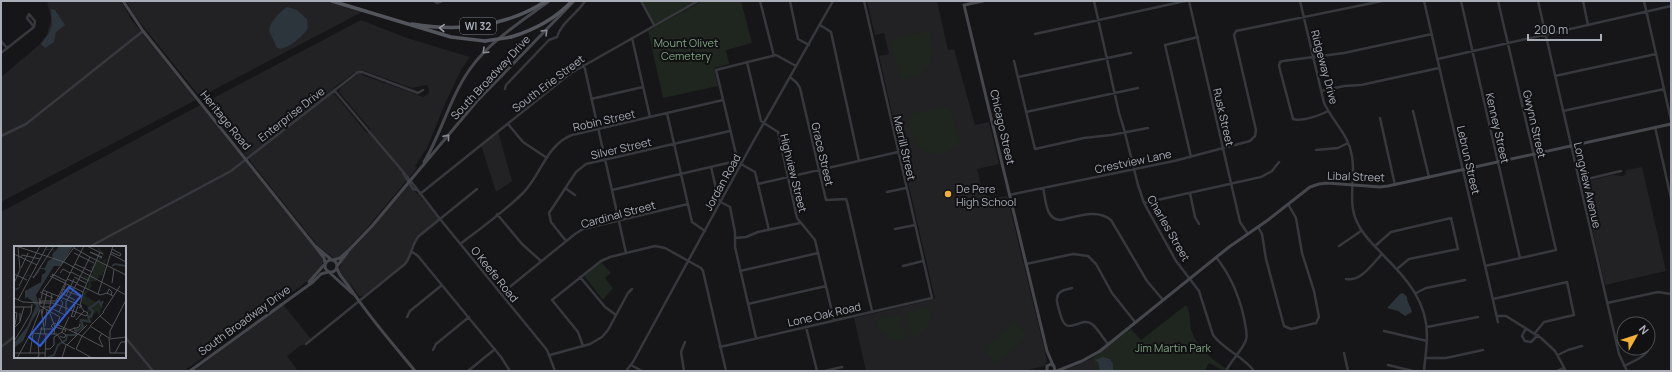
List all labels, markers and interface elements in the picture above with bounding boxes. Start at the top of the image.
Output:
scale bar [1528,16,1601,42]
road number: WI 32 [460,18,496,34]
text: 200 m [1534,21,1568,38]
one-way arrow [439,23,445,32]
street label: Ridgeway Drive [1308,28,1342,106]
one-way arrow [540,29,548,37]
street label: South Broadway Drive [447,31,533,122]
park label: Mount Olivet Cemetery [654,35,718,63]
one-way arrow [482,46,490,54]
street label: South Erie Street [509,51,587,115]
street label: Enterprise Drive [255,83,328,145]
street label: Rusk Street [1210,86,1238,148]
street label: Heritage Road [197,87,255,153]
street label: Chicago Street [987,88,1019,166]
street label: Gwynn Street [1520,88,1550,160]
street label: Kenney Street [1483,91,1513,165]
street label: Robin Street [571,106,637,134]
street label: Merrill Street [890,114,920,182]
street label: Grace Street [808,121,838,187]
street label: Lebrun Street [1454,124,1484,196]
street label: Highview Street [777,132,811,214]
one-way arrow [442,134,449,141]
street label: Silver Street [589,134,653,162]
street label: Longview Avenue [1571,141,1605,230]
street label: Crestview Lane [1093,145,1173,176]
street label: Jordan Road [700,151,744,213]
street label: Libal Street [1327,167,1385,185]
place label: De Pere High School [956,181,1016,209]
marker: De Pere High School [943,189,953,199]
street label: Charles Street [1144,192,1194,264]
street label: Cardinal Street [579,197,657,231]
street label: O Keefe Road [468,243,522,305]
inset map [14,246,126,358]
street label: South Broadway Drive [195,281,293,358]
street label: Lone Oak Road [786,298,862,330]
north arrow [1616,316,1656,356]
text: N [1636,322,1653,337]
park label: Jim Martin Park [1135,340,1212,355]

